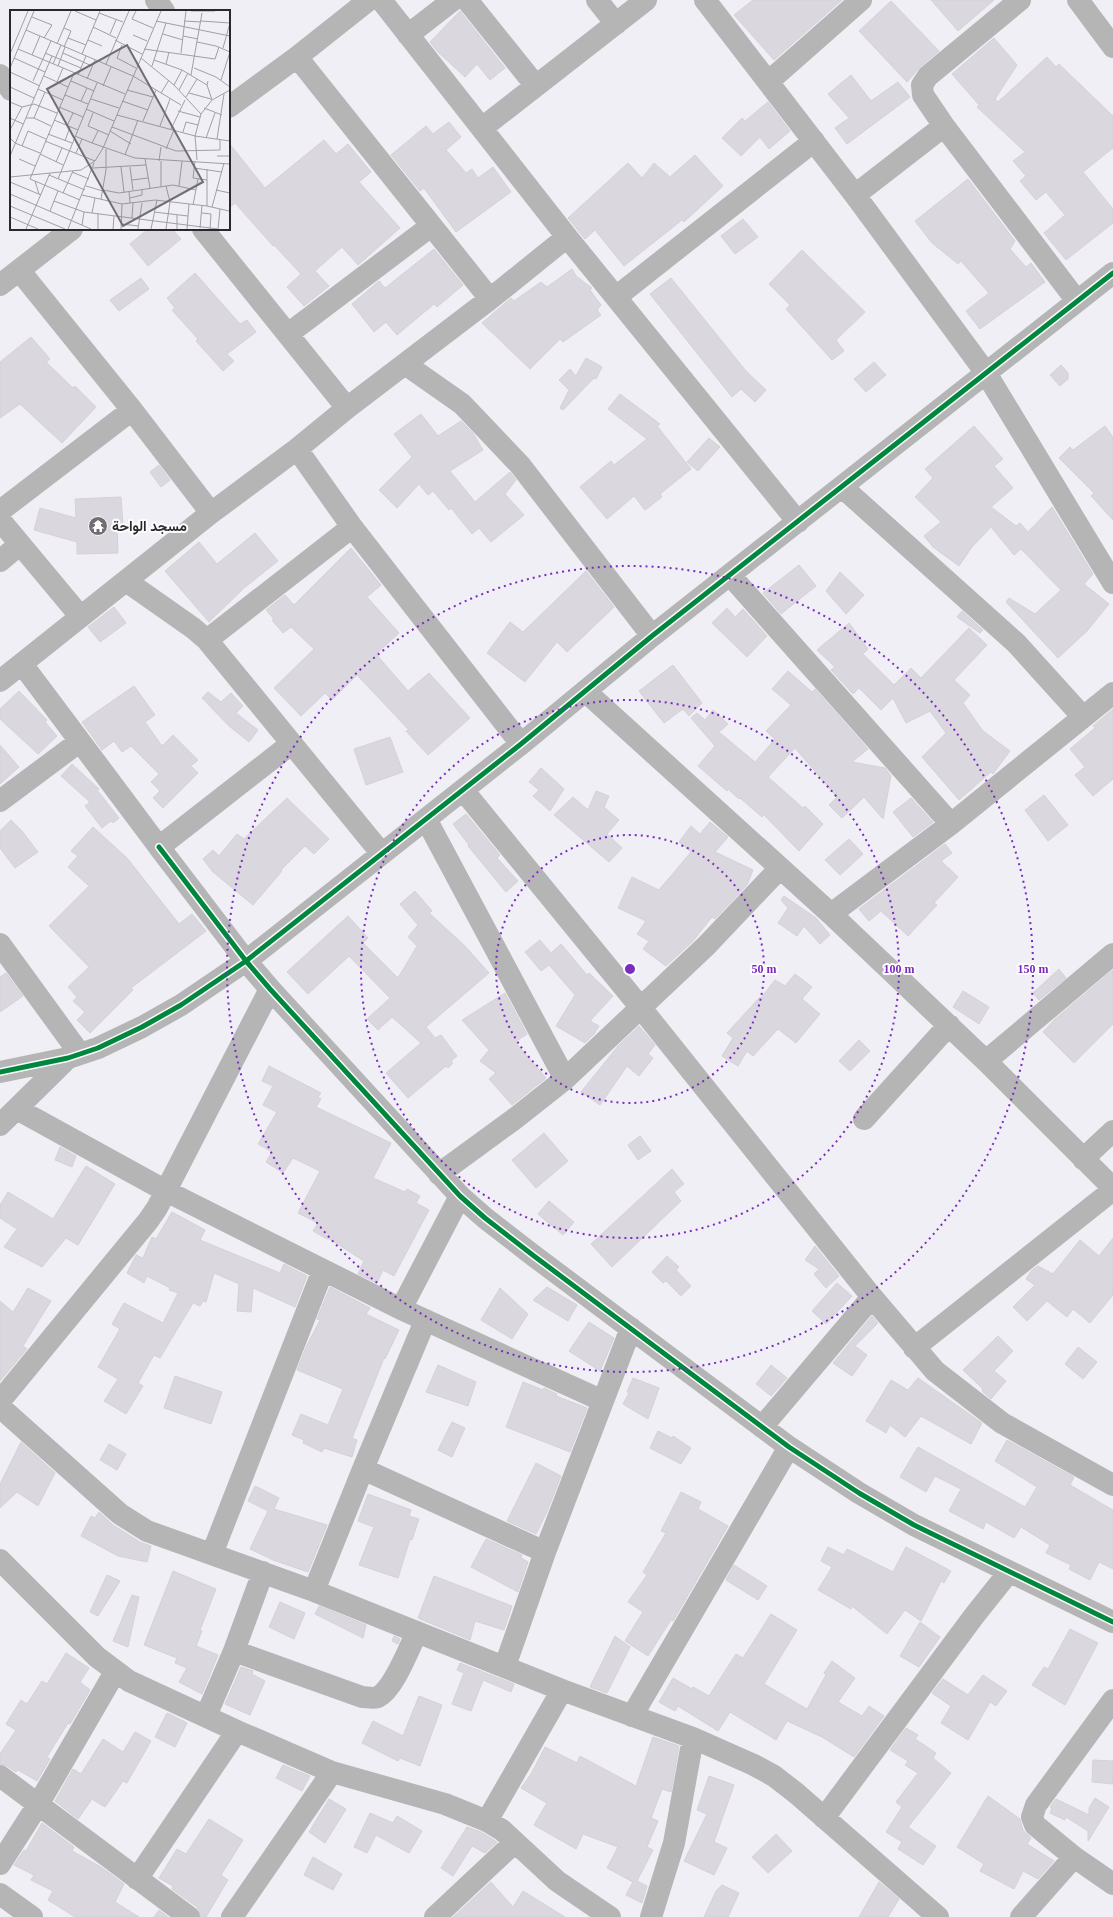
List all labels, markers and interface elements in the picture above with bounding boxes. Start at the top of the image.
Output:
inset map [10,10,230,230]
temple icon: مسجد الواحة [87,515,109,537]
place label: مسجد الواحة [112,519,187,535]
centre of rings [623,962,637,976]
text: 50 m [752,962,777,976]
text: 100 m [884,962,915,976]
text: 150 m [1018,962,1049,976]

